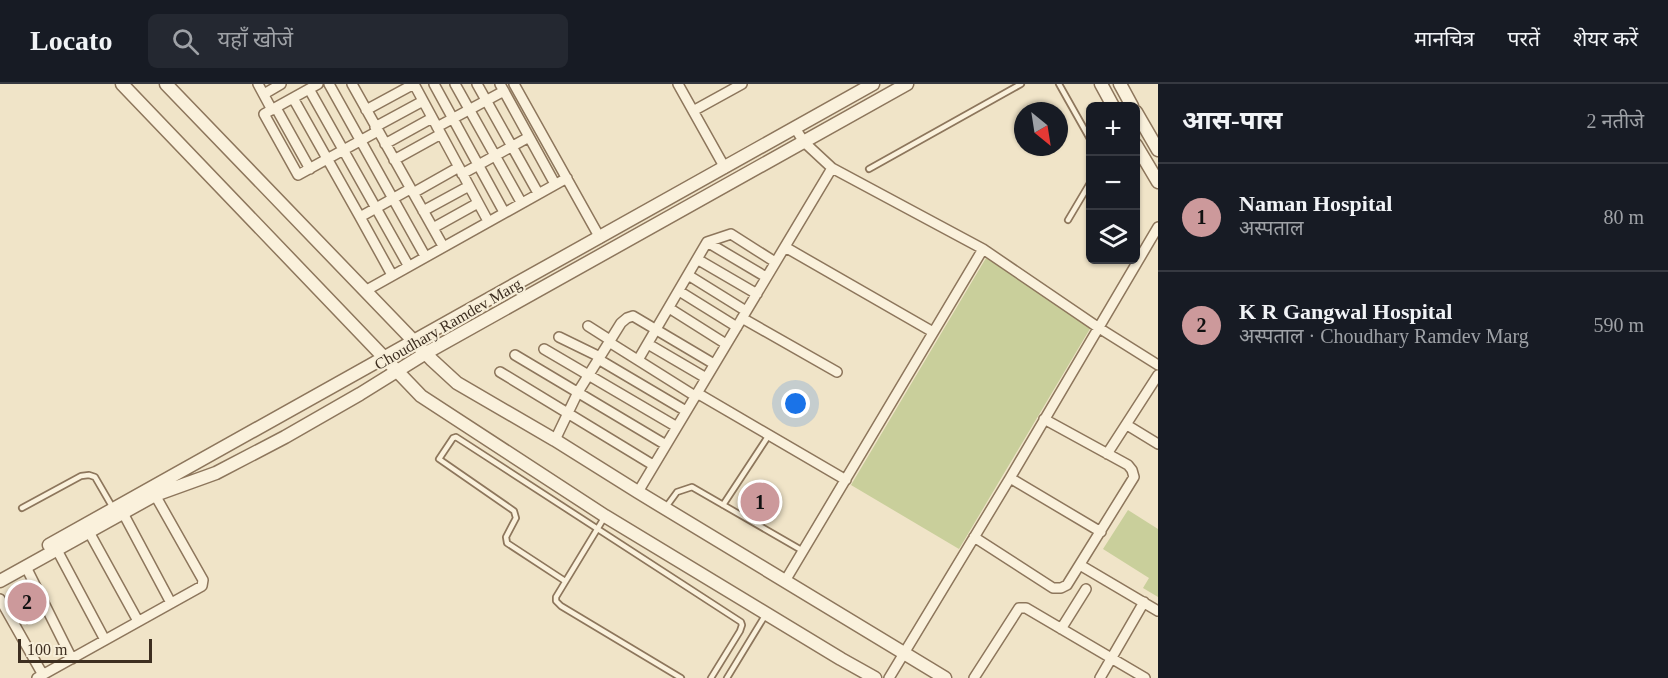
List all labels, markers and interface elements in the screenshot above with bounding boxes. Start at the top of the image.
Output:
search box [148,14,568,68]
text: Locato [30,25,112,56]
icon: search [169,25,202,58]
text: यहाँ खोजें [217,27,293,52]
text: मानचित्र [1414,27,1474,51]
text: परतें [1507,27,1540,51]
text: शेयर करें [1573,27,1638,51]
north arrow [1014,102,1068,156]
map controls [1086,102,1140,264]
button: + [1086,102,1140,156]
text: आस-पास [1182,106,1282,135]
text: 2 नतीजे [1586,110,1644,132]
button: − [1086,156,1140,210]
text: Naman Hospital [1239,191,1392,216]
text: 1 [1197,206,1207,228]
text: 80 m [1603,206,1644,228]
button: layers [1086,210,1140,264]
text: अस्पताल [1239,217,1304,239]
street label: Choudhary Ramdev Marg [372,275,525,374]
text: K R Gangwal Hospital [1239,299,1452,324]
text: 2 [1197,314,1207,336]
text: 590 m [1593,314,1644,336]
text: अस्पताल · Choudhary Ramdev Marg [1239,325,1529,347]
your location [781,389,810,418]
pin: 1 [740,480,780,524]
pin: 2 [8,580,46,624]
scale bar [18,636,152,664]
text: 100 m [27,641,67,658]

